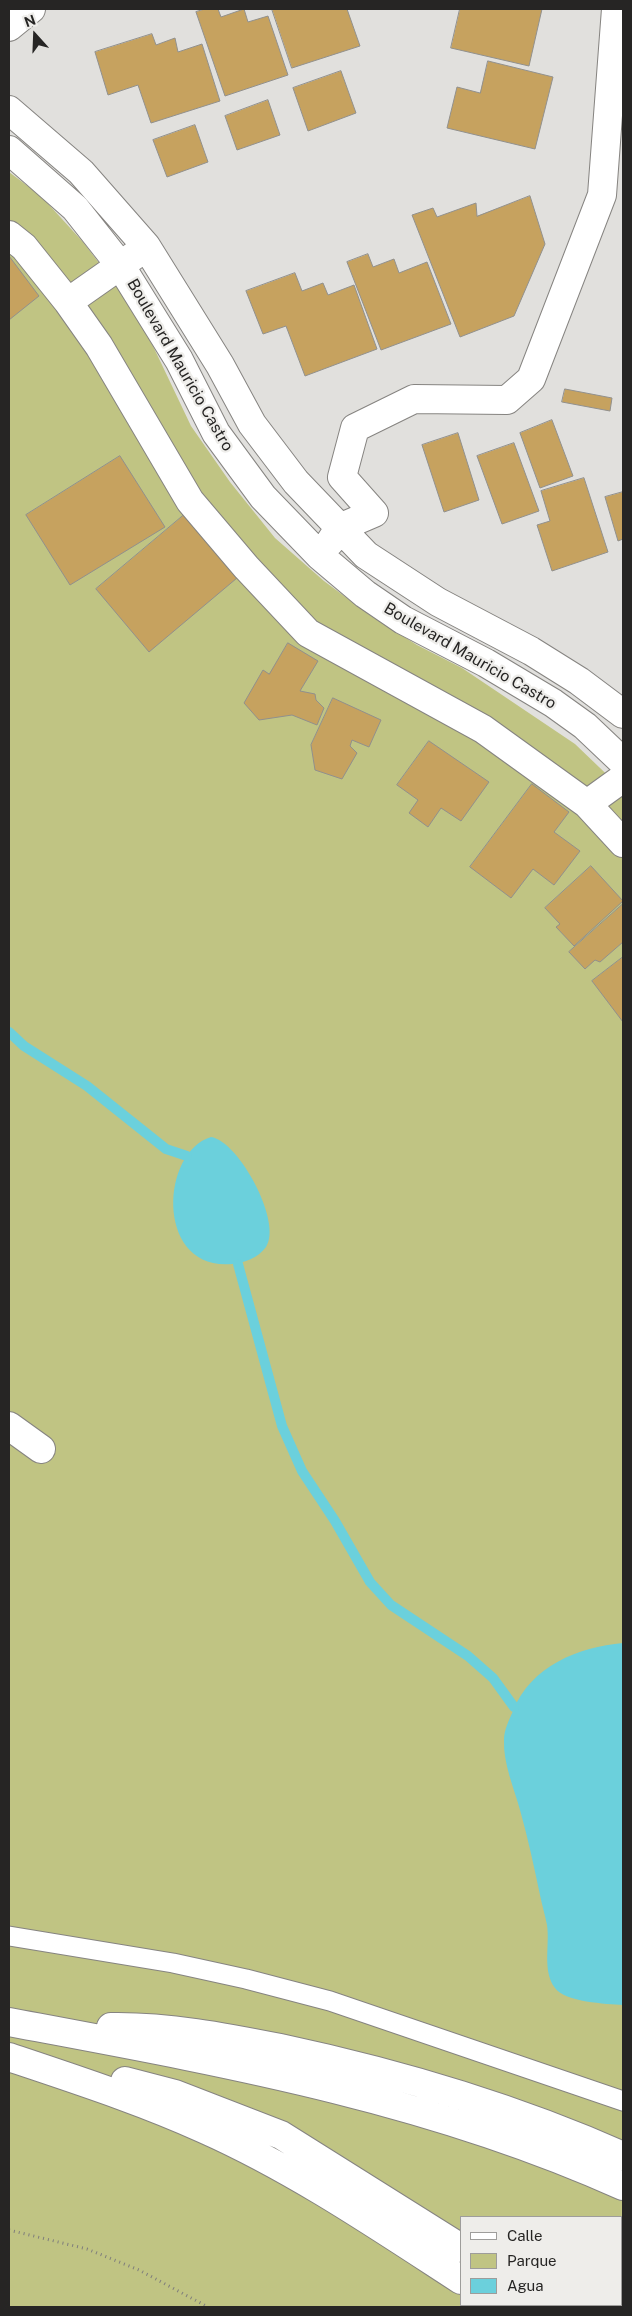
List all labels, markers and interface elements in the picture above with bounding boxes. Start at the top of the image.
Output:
north arrow [10,10,60,60]
text: N [22,12,38,30]
street label: Boulevard Mauricio Castro [123,275,237,455]
street label: Boulevard Mauricio Castro [380,599,560,713]
legend [460,2216,622,2306]
text: Calle [507,2227,543,2244]
text: Parque [507,2252,557,2269]
text: Agua [507,2277,544,2294]

